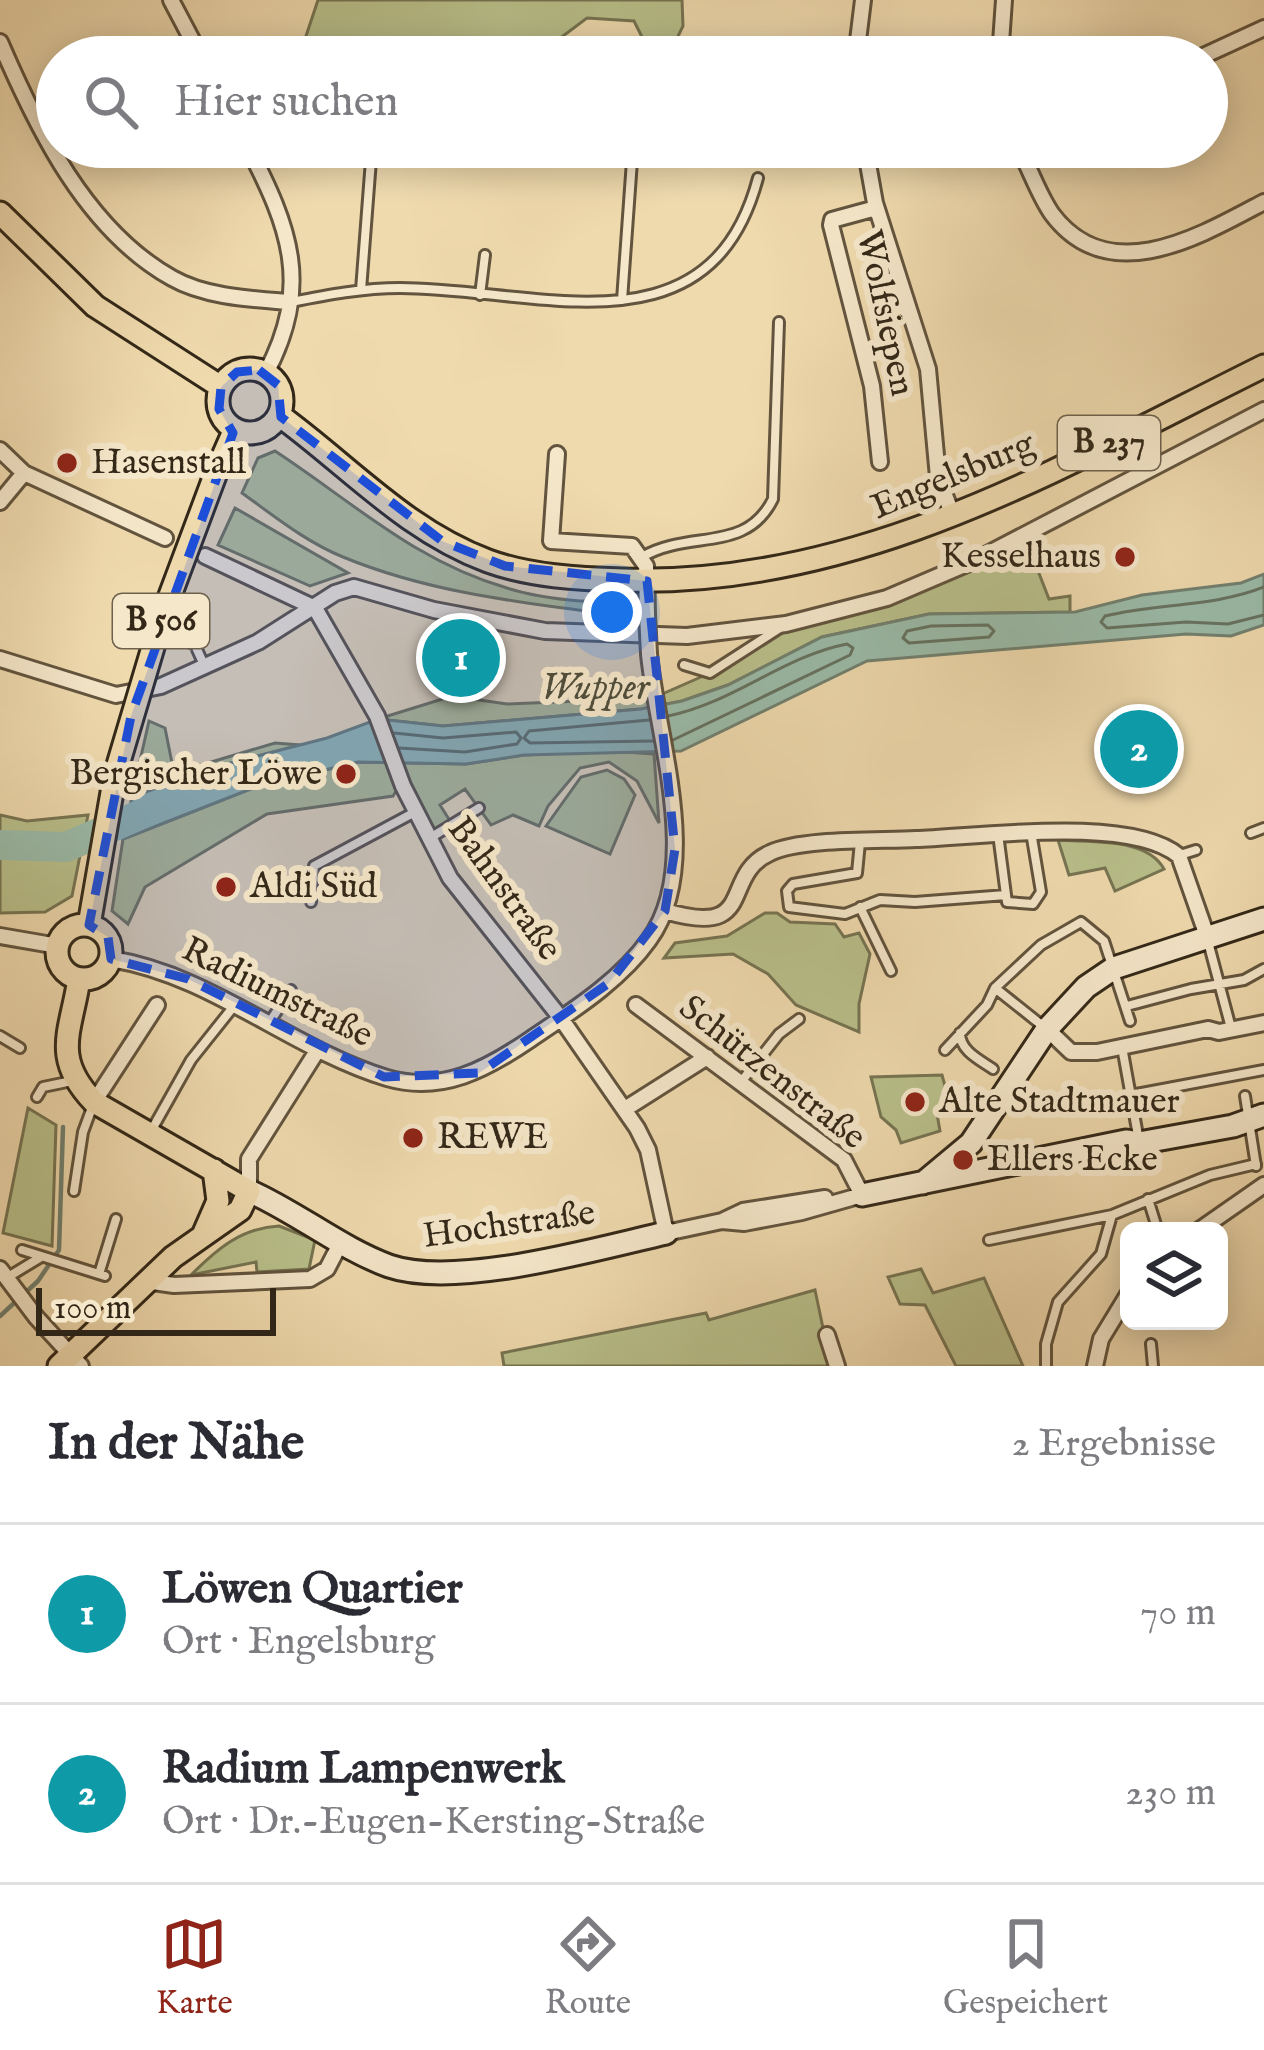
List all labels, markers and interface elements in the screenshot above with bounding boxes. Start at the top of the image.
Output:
search box [36,36,1228,168]
icon: search [78,69,144,135]
text: Hier suchen [174,74,398,131]
street label: Wolfsiepen [845,226,925,400]
road number: B 237 [1058,416,1160,470]
street label: Engelsburg [864,421,1042,531]
place label: Hasenstall [91,440,246,486]
marker: Hasenstall [54,450,80,476]
place label: Kesselhaus [941,534,1101,580]
marker: Kesselhaus [1112,544,1138,570]
your location [582,582,642,642]
road number: B 506 [113,594,209,648]
pin: 1 [422,613,500,703]
water label: Wupper [541,664,651,713]
pin: 2 [1100,704,1178,794]
place label: Bergischer Löwe [70,751,322,797]
marker: Bergischer Löwe [333,761,359,787]
street label: Bahnstraße [436,808,572,970]
place label: Aldi Süd [249,864,378,910]
marker: Aldi Süd [213,874,239,900]
street label: Radiumstraße [174,927,380,1059]
street label: Schützenstraße [669,986,875,1160]
place label: Alte Stadtmauer [938,1079,1180,1125]
marker: Alte Stadtmauer [902,1089,928,1115]
place label: REWE [437,1115,548,1161]
marker: REWE [400,1125,426,1151]
place label: Ellers Ecke [987,1137,1158,1183]
marker: Ellers Ecke [950,1147,976,1173]
street label: Hochstraße [420,1190,598,1260]
map controls [1120,1222,1228,1330]
button: layers [1120,1222,1228,1330]
scale bar [36,1282,276,1335]
text: 100 m [54,1288,131,1330]
text: In der Nähe [48,1412,304,1477]
text: 2 Ergebnisse [1012,1420,1216,1469]
text: Löwen Quartier [162,1561,463,1618]
text: 1 [80,1589,94,1638]
text: 70 m [1140,1589,1216,1638]
text: Ort · Engelsburg [162,1618,435,1667]
text: Radium Lampenwerk [162,1741,564,1798]
text: 2 [78,1769,96,1818]
text: 230 m [1125,1769,1216,1818]
text: Ort · Dr.-Eugen-Kersting-Straße [162,1798,705,1847]
tab: Karte [156,1911,233,2025]
tab: Route [545,1911,631,2025]
tab: Gespeichert [943,1911,1108,2025]

